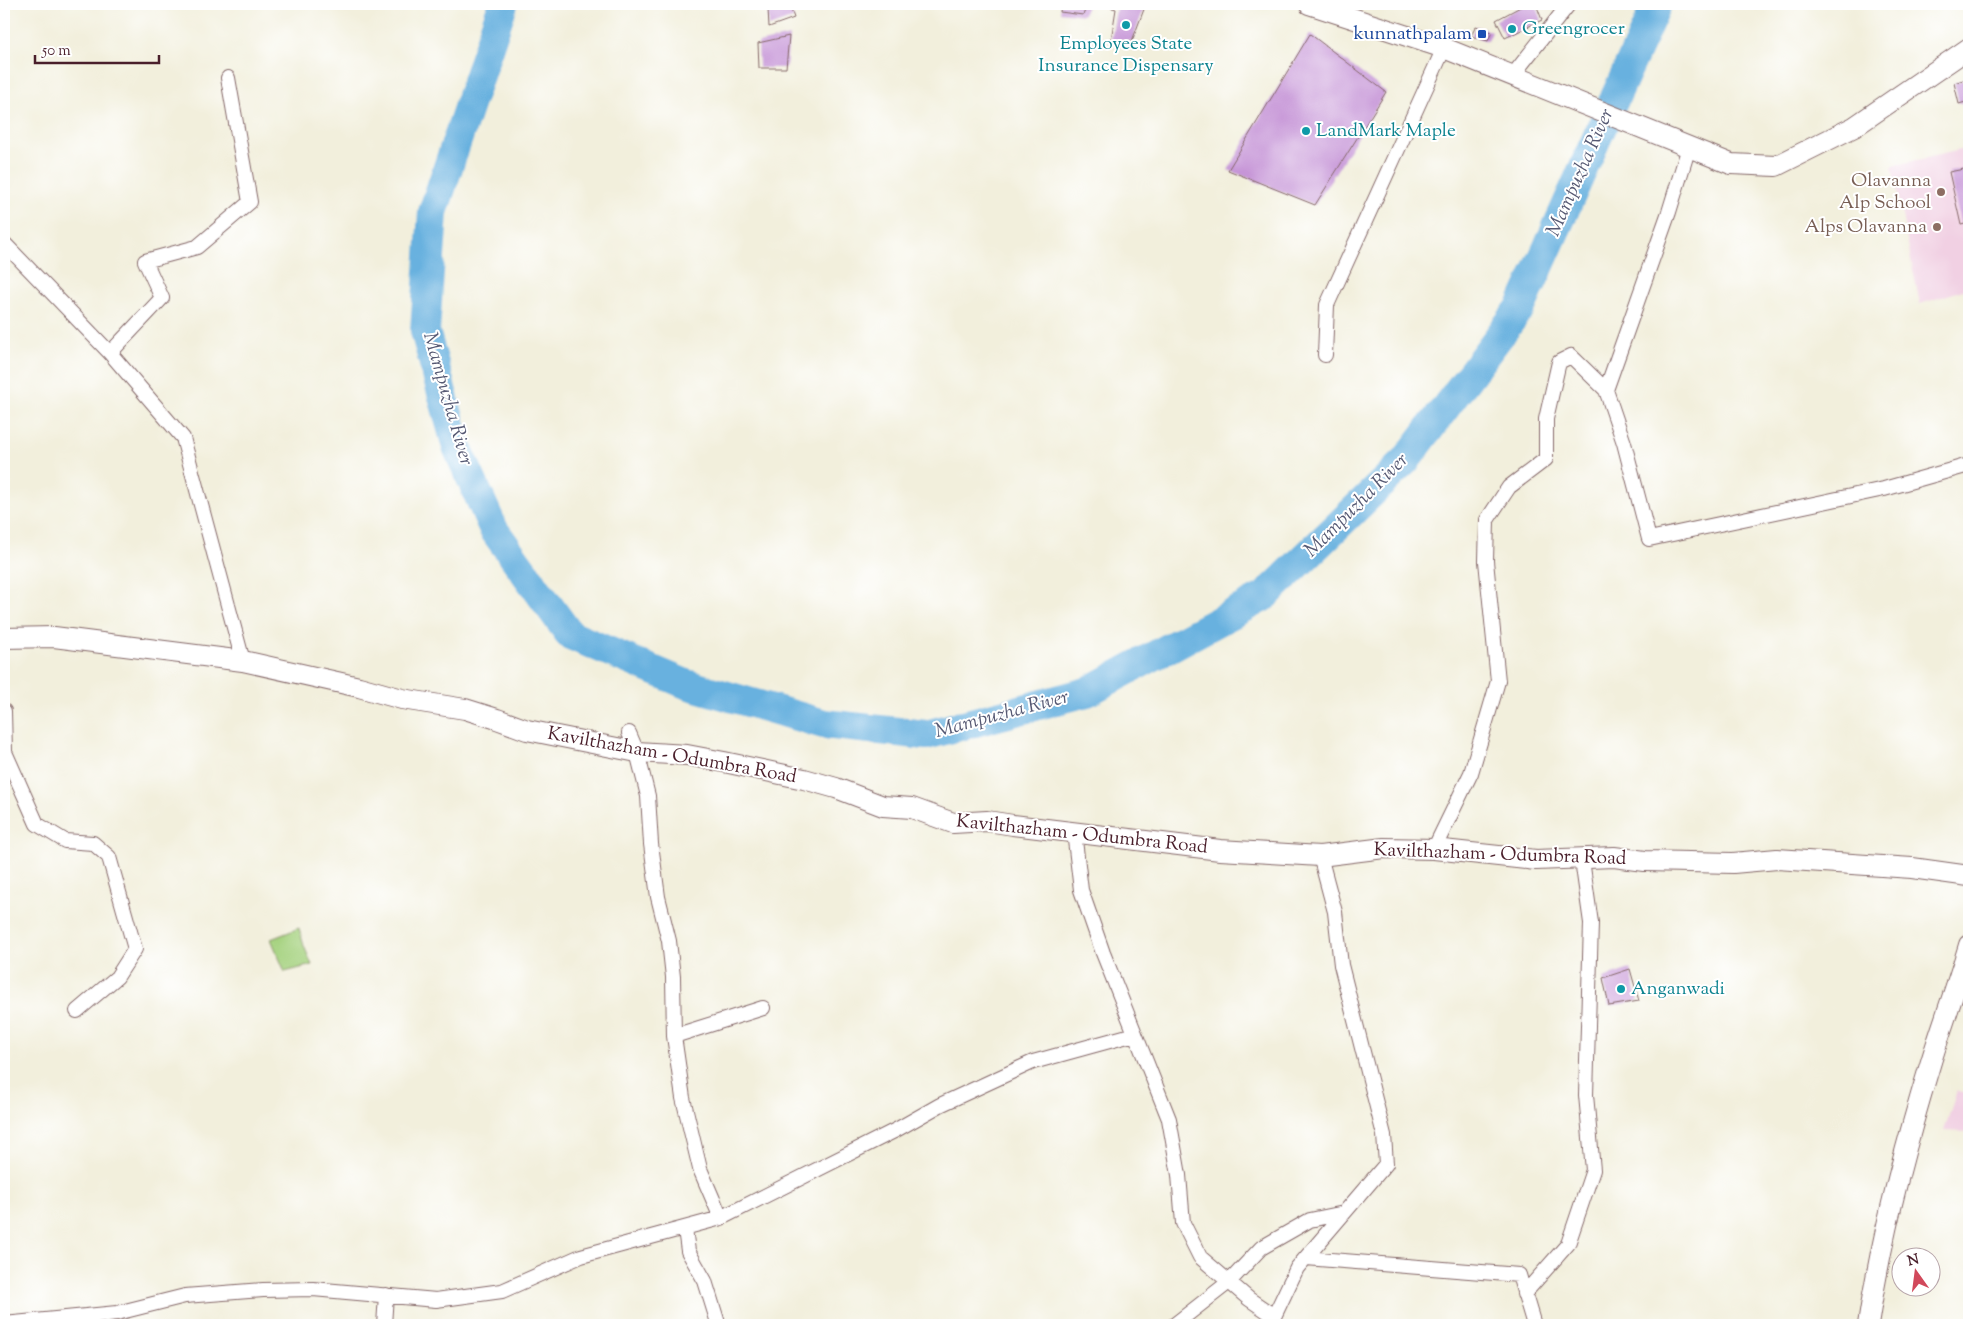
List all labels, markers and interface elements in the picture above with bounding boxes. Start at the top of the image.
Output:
place label: Greengrocer [1522,16,1625,43]
marker: Employees State Insurance Dispensary [1120,19,1132,31]
place label: kunnathpalam [1353,21,1472,48]
marker: Greengrocer [1506,23,1518,35]
marker: kunnathpalam [1476,28,1488,40]
place label: Employees State Insurance Dispensary [1038,31,1214,80]
scale bar [35,32,159,64]
text: 50 m [41,41,71,62]
water label: Mampuzha River [1540,104,1622,242]
place label: LandMark Maple [1316,118,1456,145]
marker: LandMark Maple [1300,125,1312,137]
place label: Olavanna Alp School [1839,168,1931,217]
marker: Olavanna Alp School [1935,186,1947,198]
place label: Alps Olavanna [1804,214,1927,241]
marker: Alps Olavanna [1931,221,1943,233]
water label: Mampuzha River [414,329,480,469]
water label: Mampuzha River [1298,447,1416,565]
water label: Mampuzha River [932,683,1072,747]
street label: Kavilthazham - Odumbra Road [545,721,799,791]
street label: Kavilthazham - Odumbra Road [955,808,1209,862]
street label: Kavilthazham - Odumbra Road [1373,837,1627,873]
place label: Anganwadi [1631,976,1725,1003]
marker: Anganwadi [1615,983,1627,995]
north arrow [1890,1246,1940,1296]
text: N [1905,1250,1921,1272]

